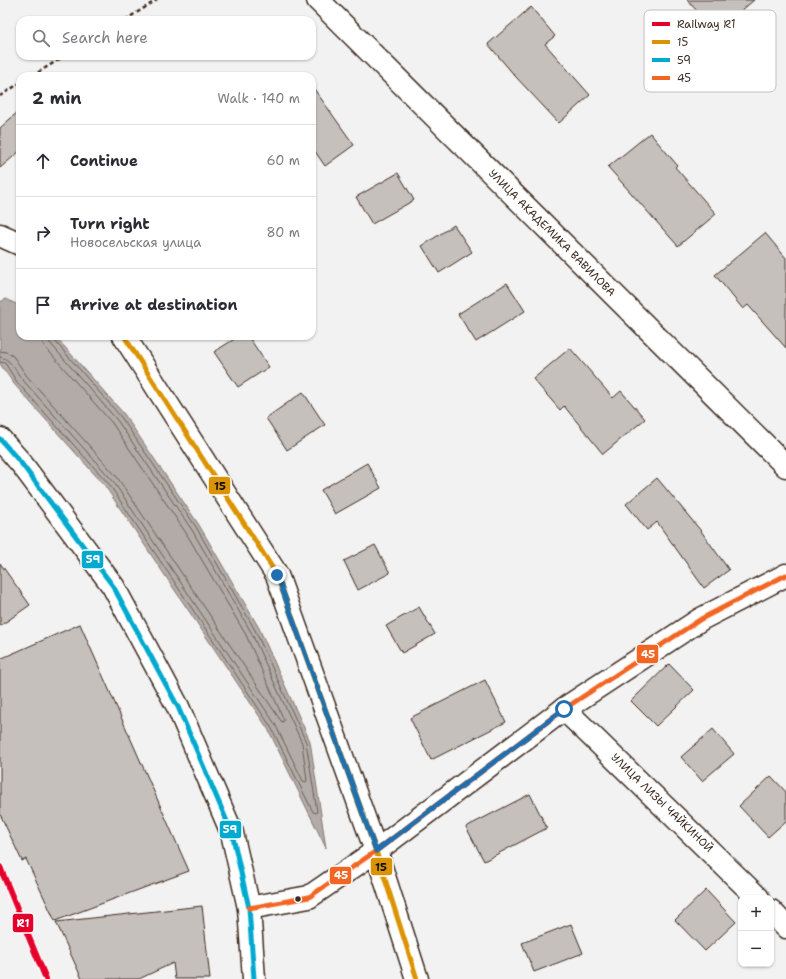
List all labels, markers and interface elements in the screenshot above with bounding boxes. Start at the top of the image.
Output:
legend [644,10,776,92]
search box [16,16,316,60]
text: Railway R1 [677,17,736,32]
icon: search [30,27,52,49]
text: Search here [62,28,148,48]
text: 15 [677,35,688,50]
text: 59 [677,53,691,68]
text: 45 [677,71,691,86]
text: 2 min [32,87,82,109]
text: Walk · 140 m [217,90,300,107]
icon: ahead [32,150,54,172]
text: Continue [70,151,138,171]
text: 60 m [267,152,300,169]
street label: УЛИЦА АКАДЕМИКА ВАВИЛОВА [485,166,619,300]
text: Turn right [70,214,150,234]
icon: right [32,222,54,244]
text: 80 m [266,224,300,241]
text: Новосельская улица [70,234,201,251]
icon: arrive [32,294,54,316]
text: Arrive at destination [70,295,238,315]
line badge: 15 [208,476,231,495]
text: 15 [214,479,226,494]
line badge: 59 [81,550,104,569]
text: 59 [86,552,100,567]
route end [268,566,286,584]
line badge: 45 [636,644,659,664]
text: 45 [641,647,655,662]
route start [555,700,573,718]
street label: УЛИЦА ЛИЗЫ ЧАЙКИНОЙ [608,749,717,856]
line badge: 59 [219,820,242,839]
text: 59 [223,822,237,837]
line badge: 15 [370,857,393,876]
text: 15 [375,860,387,875]
line badge: 45 [329,866,352,885]
text: 45 [334,868,348,883]
unlabelled marker [293,894,303,904]
map controls [738,895,774,967]
button: + [738,895,774,931]
line badge: R1 [12,913,34,933]
text: R1 [17,916,29,931]
button: − [738,931,774,967]

